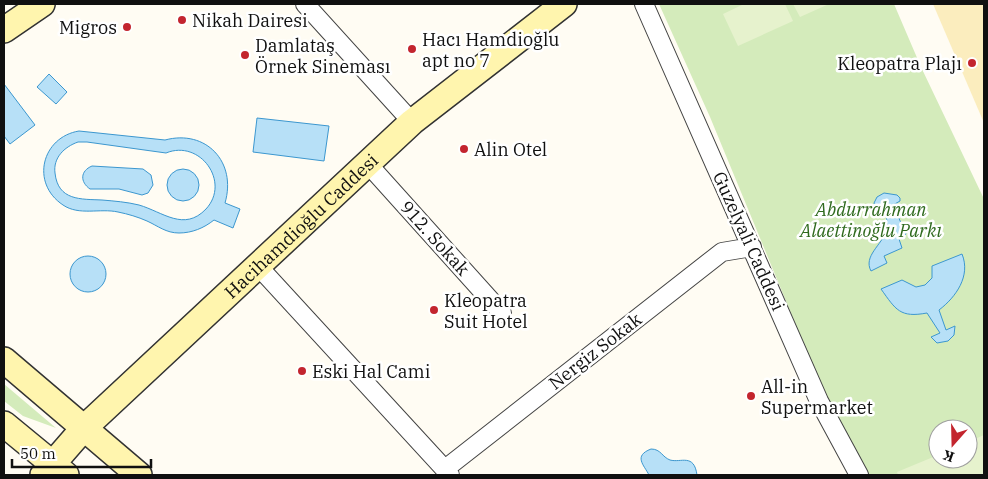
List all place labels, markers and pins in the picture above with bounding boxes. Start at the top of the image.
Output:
place label: Nikah Dairesi [192,9,308,32]
marker: Nikah Dairesi [176,14,188,26]
place label: Migros [59,16,117,39]
marker: Migros [121,21,133,33]
place label: Hacı Hamdioğlu apt no 7 [422,28,559,72]
place label: Damlataş Örnek Sineması [255,34,391,78]
marker: Hacı Hamdioğlu apt no 7 [406,43,418,55]
marker: Damlataş Örnek Sineması [239,49,251,61]
place label: Kleopatra Plajı [837,52,962,75]
marker: Kleopatra Plajı [966,57,978,69]
place label: Alin Otel [474,138,547,161]
marker: Alin Otel [458,143,470,155]
place label: Kleopatra Suit Hotel [444,289,528,333]
marker: Kleopatra Suit Hotel [428,304,440,316]
place label: Eski Hal Cami [312,360,431,383]
marker: Eski Hal Cami [296,365,308,377]
place label: All-in Supermarket [761,375,873,419]
marker: All-in Supermarket [745,390,757,402]

